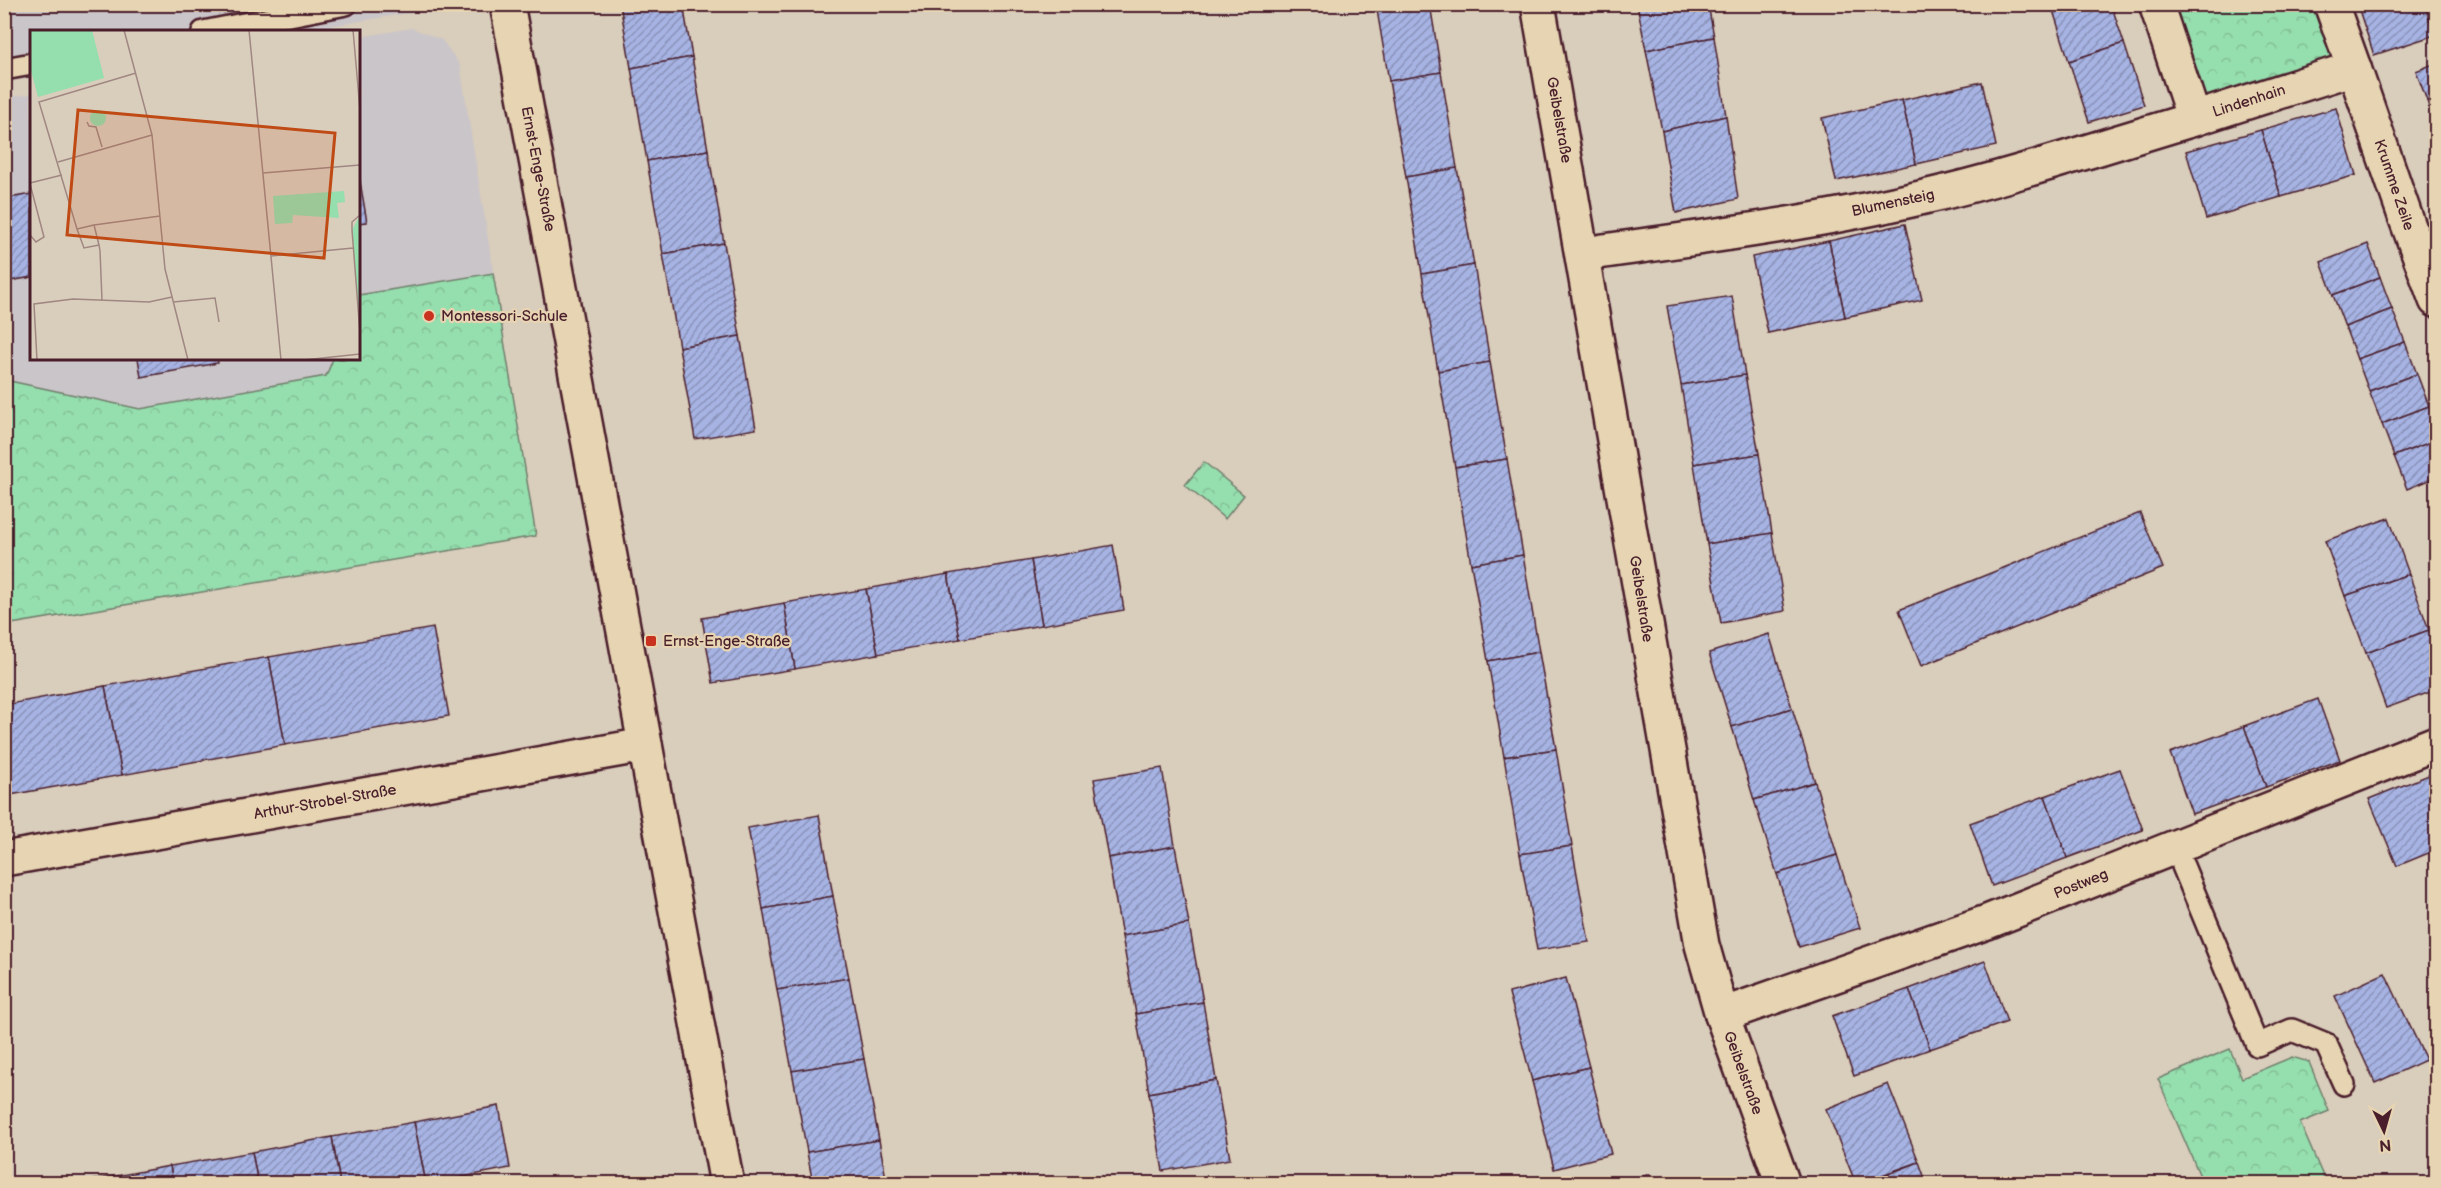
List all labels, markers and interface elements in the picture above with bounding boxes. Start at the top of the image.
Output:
inset map [30,30,360,360]
street label: Geibelstraße [1542,75,1576,165]
street label: Lindenhain [2210,80,2288,122]
street label: Ernst-Enge-Straße [517,105,559,233]
street label: Krumme Zeile [2370,137,2418,233]
street label: Blumensteig [1850,185,1936,221]
place label: Montessori-Schule [441,307,568,326]
marker: Montessori-Schule [422,309,436,323]
street label: Geibelstraße [1625,554,1657,644]
place label: Ernst-Enge-Straße [663,632,790,651]
marker: Ernst-Enge-Straße [644,634,658,648]
street label: Arthur-Strobel-Straße [252,780,398,824]
street label: Postweg [2051,865,2111,903]
street label: Geibelstraße [1719,1029,1767,1117]
north arrow [2354,1101,2414,1161]
text: N [2378,1134,2392,1154]

